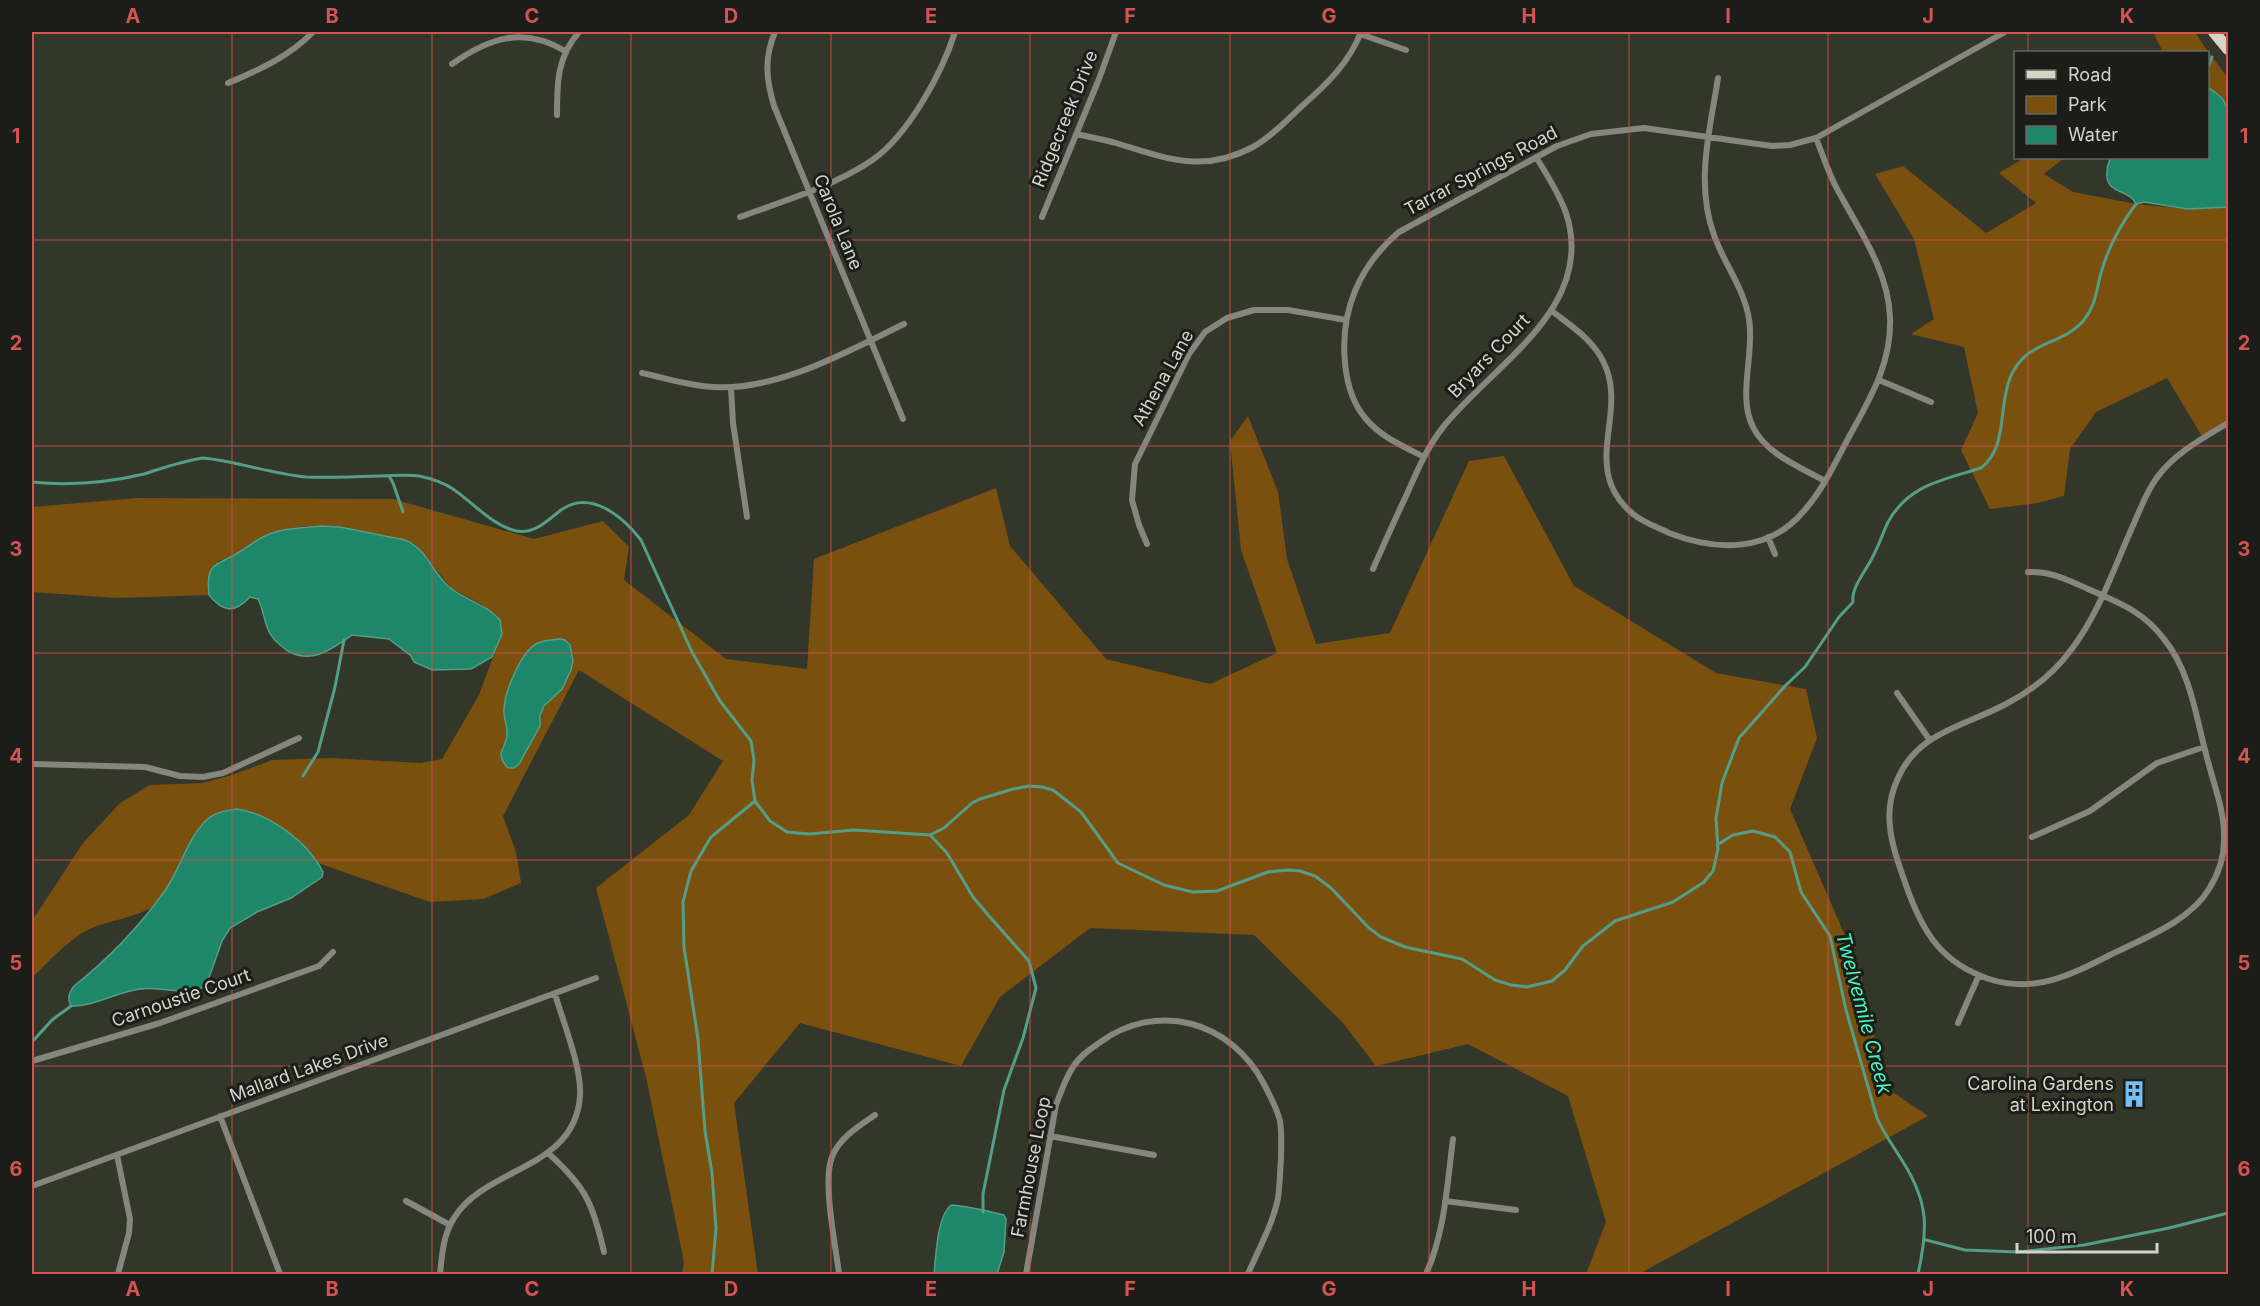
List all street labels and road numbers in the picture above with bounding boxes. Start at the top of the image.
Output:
street label: Ridgecreek Drive [1027,47,1102,190]
street label: Tarrar Springs Road [1401,121,1561,220]
street label: Carola Lane [810,171,867,273]
street label: Bryars Court [1444,309,1534,402]
street label: Athena Lane [1128,326,1198,429]
street label: Carnoustie Court [109,964,253,1031]
street label: Mallard Lakes Drive [227,1029,391,1106]
street label: Farmhouse Loop [1007,1095,1054,1239]

